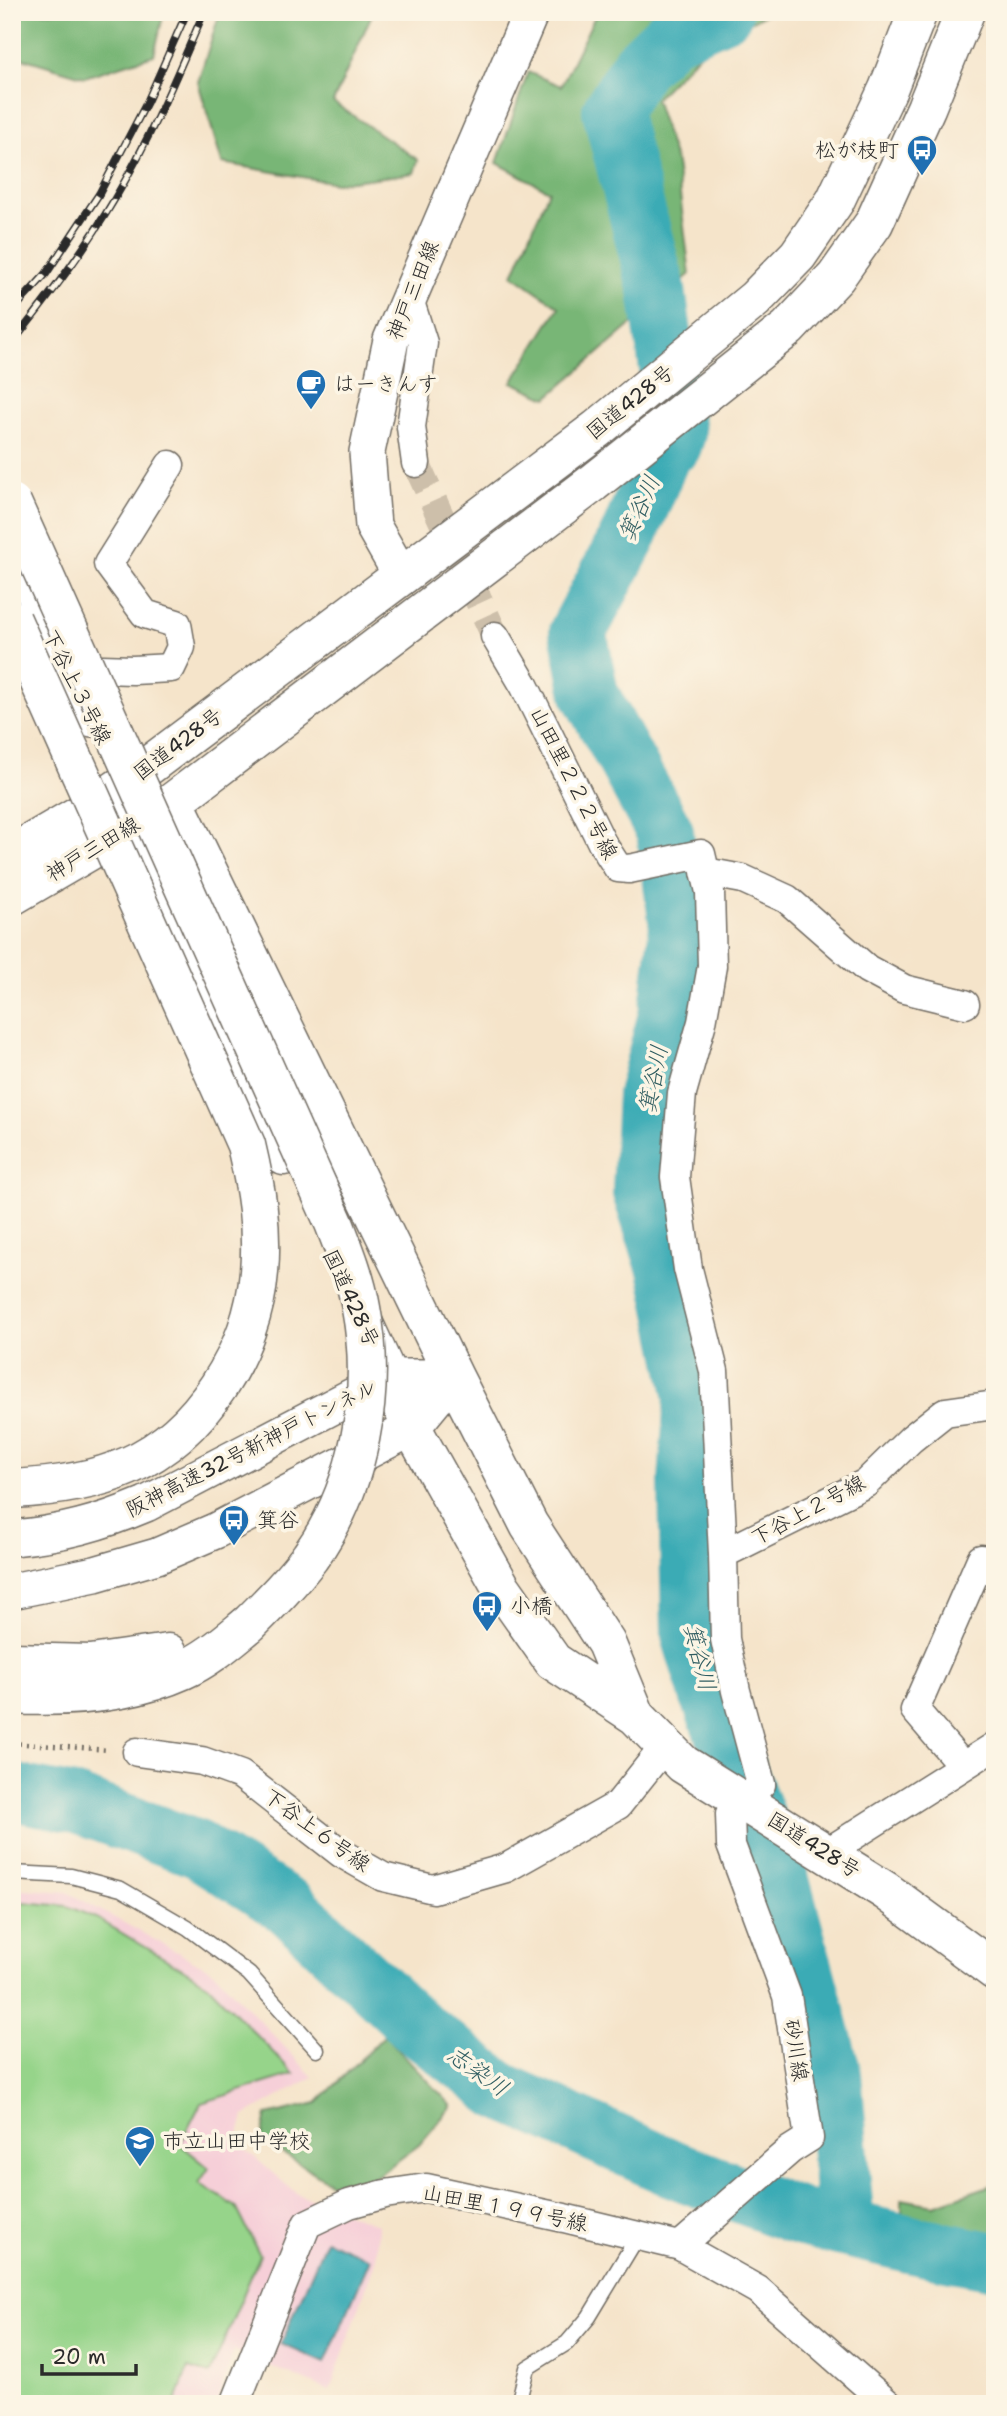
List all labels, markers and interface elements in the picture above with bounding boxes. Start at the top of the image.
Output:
bus stop icon: 松が枝町 [905,133,939,177]
place label: 松が枝町 [815,136,899,164]
street label: 神戸三田線 [380,236,446,344]
street label: 国道428号 [580,358,680,446]
cafe icon: はーきんす [294,367,328,411]
place label: はーきんす [334,370,438,398]
water label: 箕谷川 [611,470,667,546]
street label: 下谷上３号線 [36,625,118,749]
street label: 国道428号 [128,701,228,787]
street label: 山田里２２２号線 [523,702,625,864]
street label: 神戸三田線 [41,810,145,888]
water label: 箕谷川 [632,1042,674,1116]
street label: 国道428号 [316,1245,386,1351]
street label: 阪神高速32号新神戸トンネル [121,1372,381,1524]
street label: 下谷上２号線 [746,1468,870,1552]
bus stop icon: 箕谷 [217,1503,251,1547]
place label: 箕谷 [257,1506,299,1534]
bus stop icon: 小橋 [470,1589,504,1633]
place label: 小橋 [510,1592,552,1620]
water label: 箕谷川 [677,1620,723,1694]
street label: 下谷上６号線 [258,1782,376,1878]
street label: 国道428号 [762,1805,866,1885]
street label: 砂川線 [777,2017,815,2083]
water label: 志染川 [441,2039,515,2103]
school or university icon: 市立山田中学校 [123,2124,157,2168]
place label: 市立山田中学校 [163,2127,310,2155]
street label: 山田里１９９号線 [420,2178,590,2238]
scale bar [42,2332,136,2376]
text: 20 m [52,2343,106,2371]

